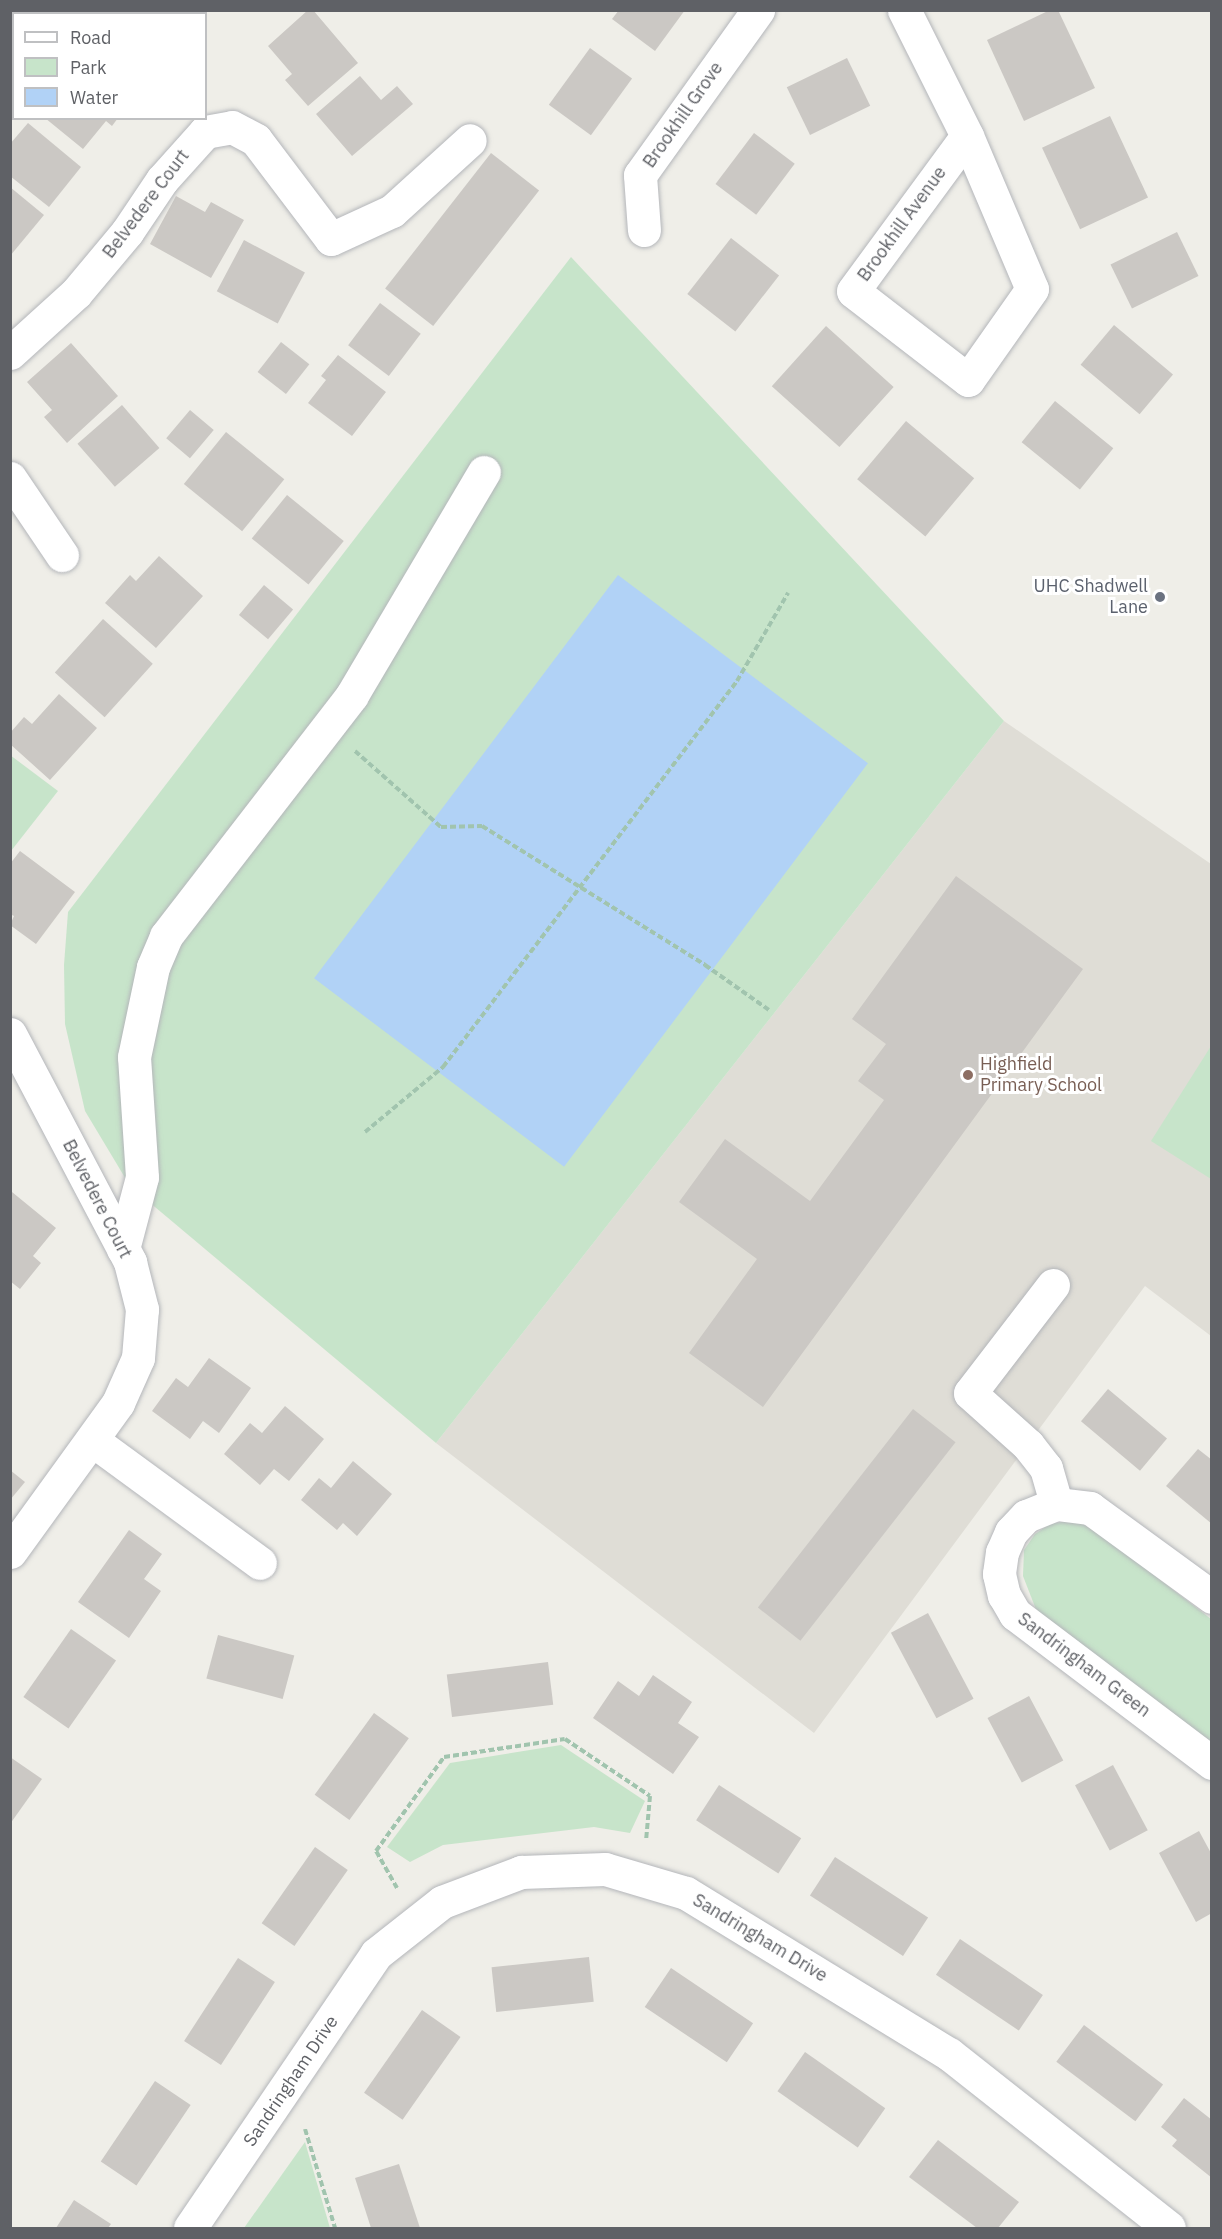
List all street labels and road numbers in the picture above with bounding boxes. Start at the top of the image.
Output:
street label: Brookhill Grove [639,58,727,172]
street label: Belvedere Court [98,145,194,263]
street label: Brookhill Avenue [853,162,951,286]
street label: Belvedere Court [58,1136,136,1262]
street label: Sandringham Green [1013,1608,1155,1722]
street label: Sandringham Drive [689,1889,831,1987]
street label: Sandringham Drive [239,2011,343,2151]

